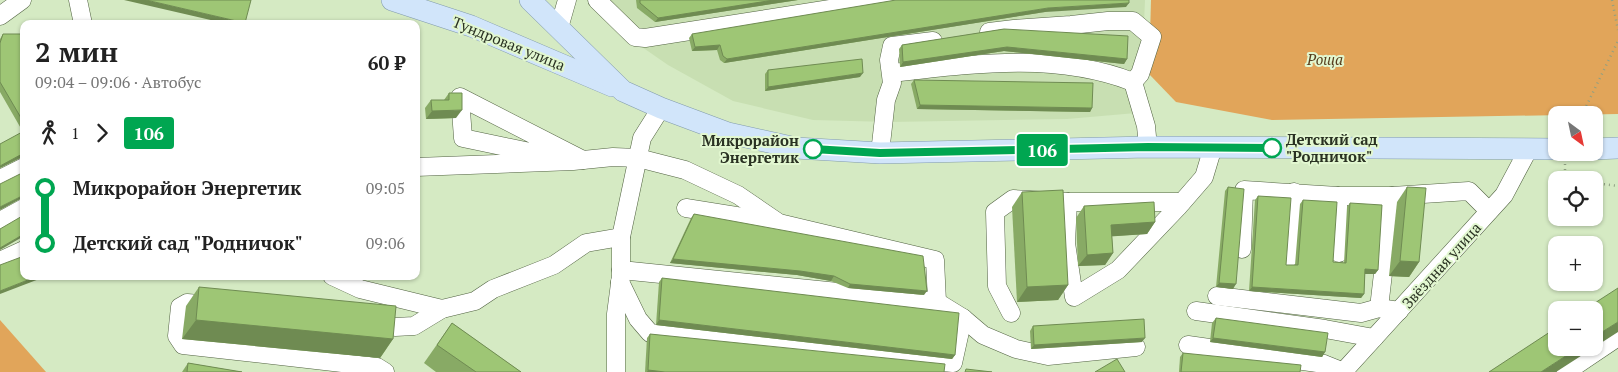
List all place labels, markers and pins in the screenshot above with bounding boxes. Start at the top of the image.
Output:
place label: Детский сад "Родничок" [1286,129,1378,166]
place label: Микрорайон Энергетик [702,130,799,167]
marker: Детский сад "Родничок" [1262,138,1282,158]
marker: Микрорайон Энергетик [803,139,823,159]

